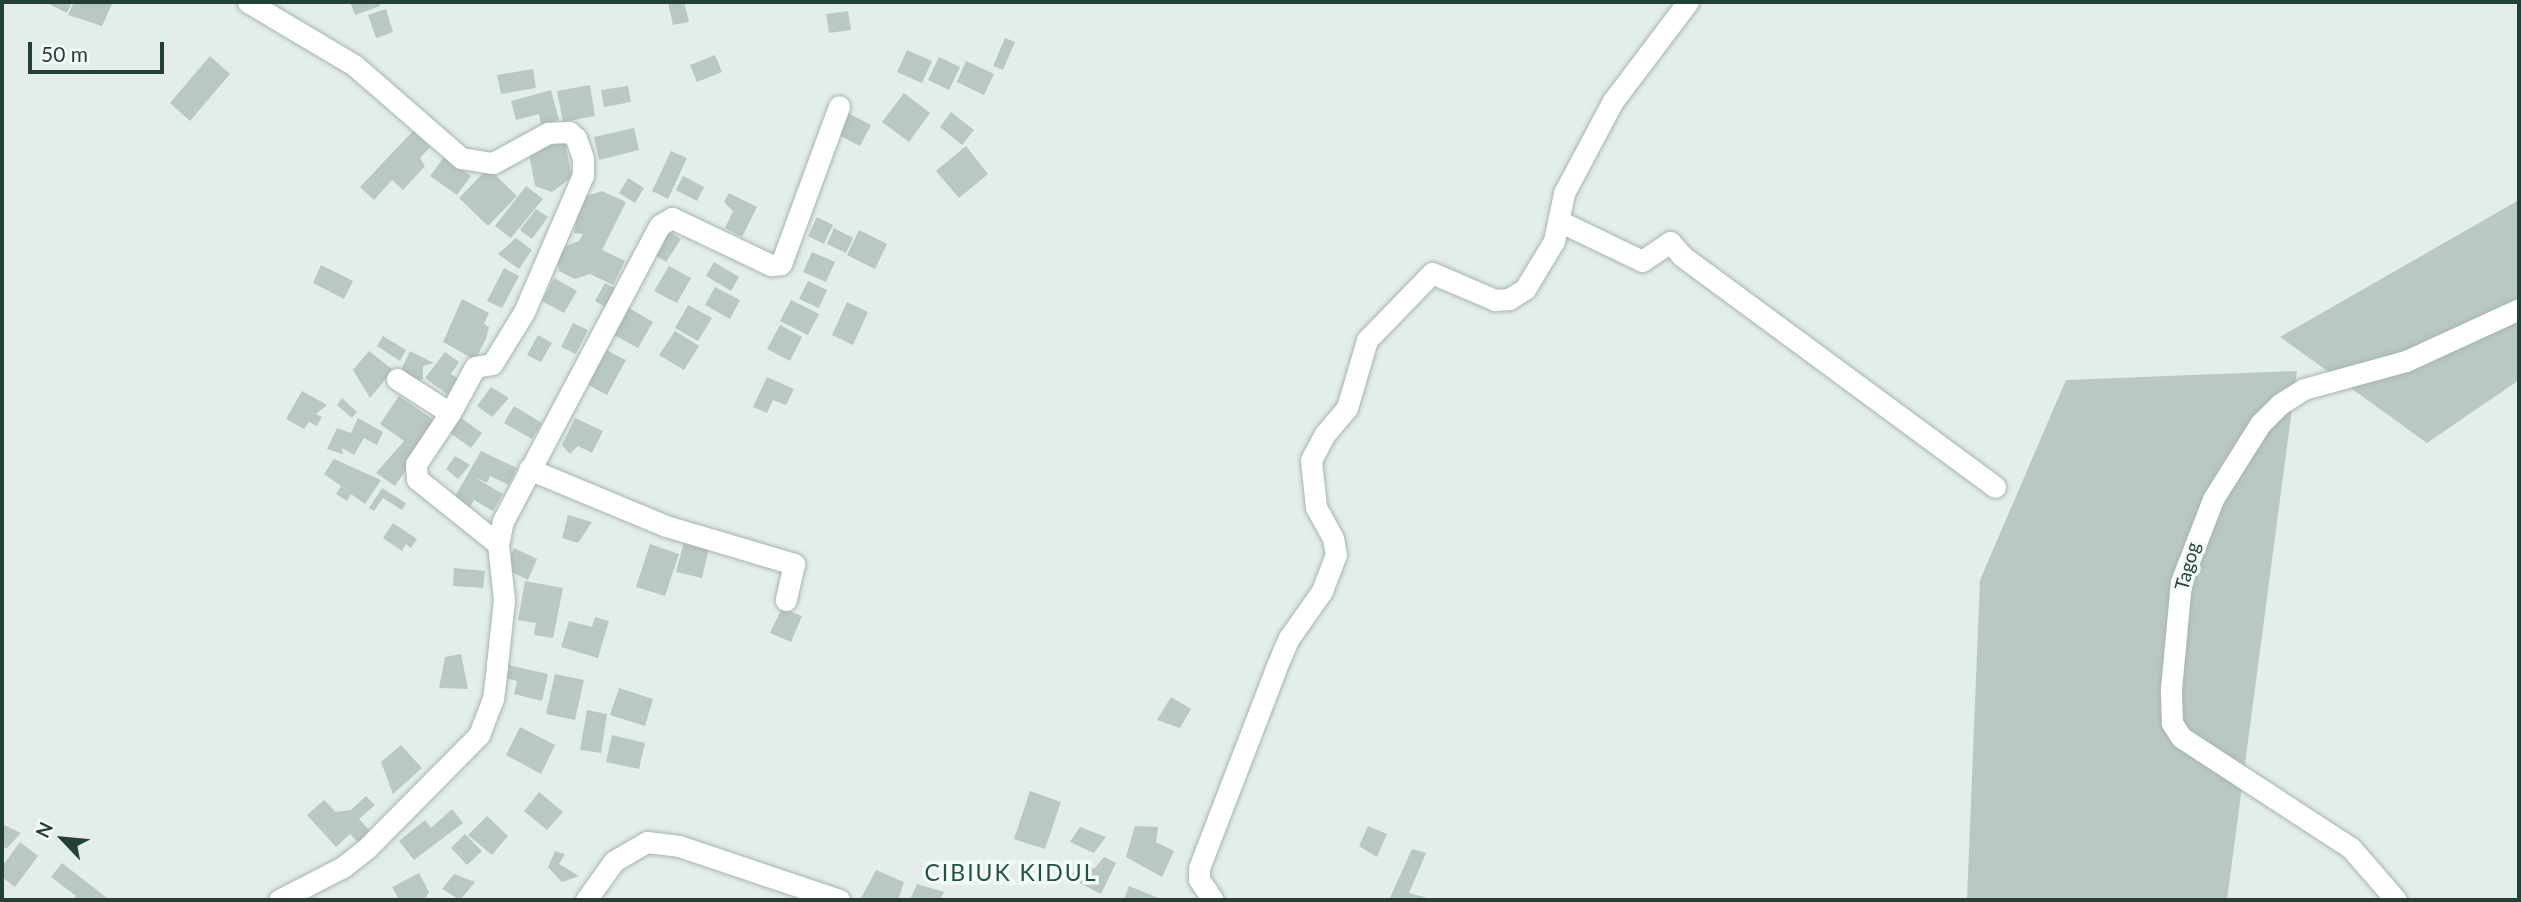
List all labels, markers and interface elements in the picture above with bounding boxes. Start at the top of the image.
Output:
scale bar [32,28,168,72]
text: 50 m [41,41,88,66]
street label: Tagog [2170,539,2204,593]
north arrow [28,804,98,874]
text: N [30,818,57,841]
district label: CIBIUK KIDUL [926,858,1096,886]

